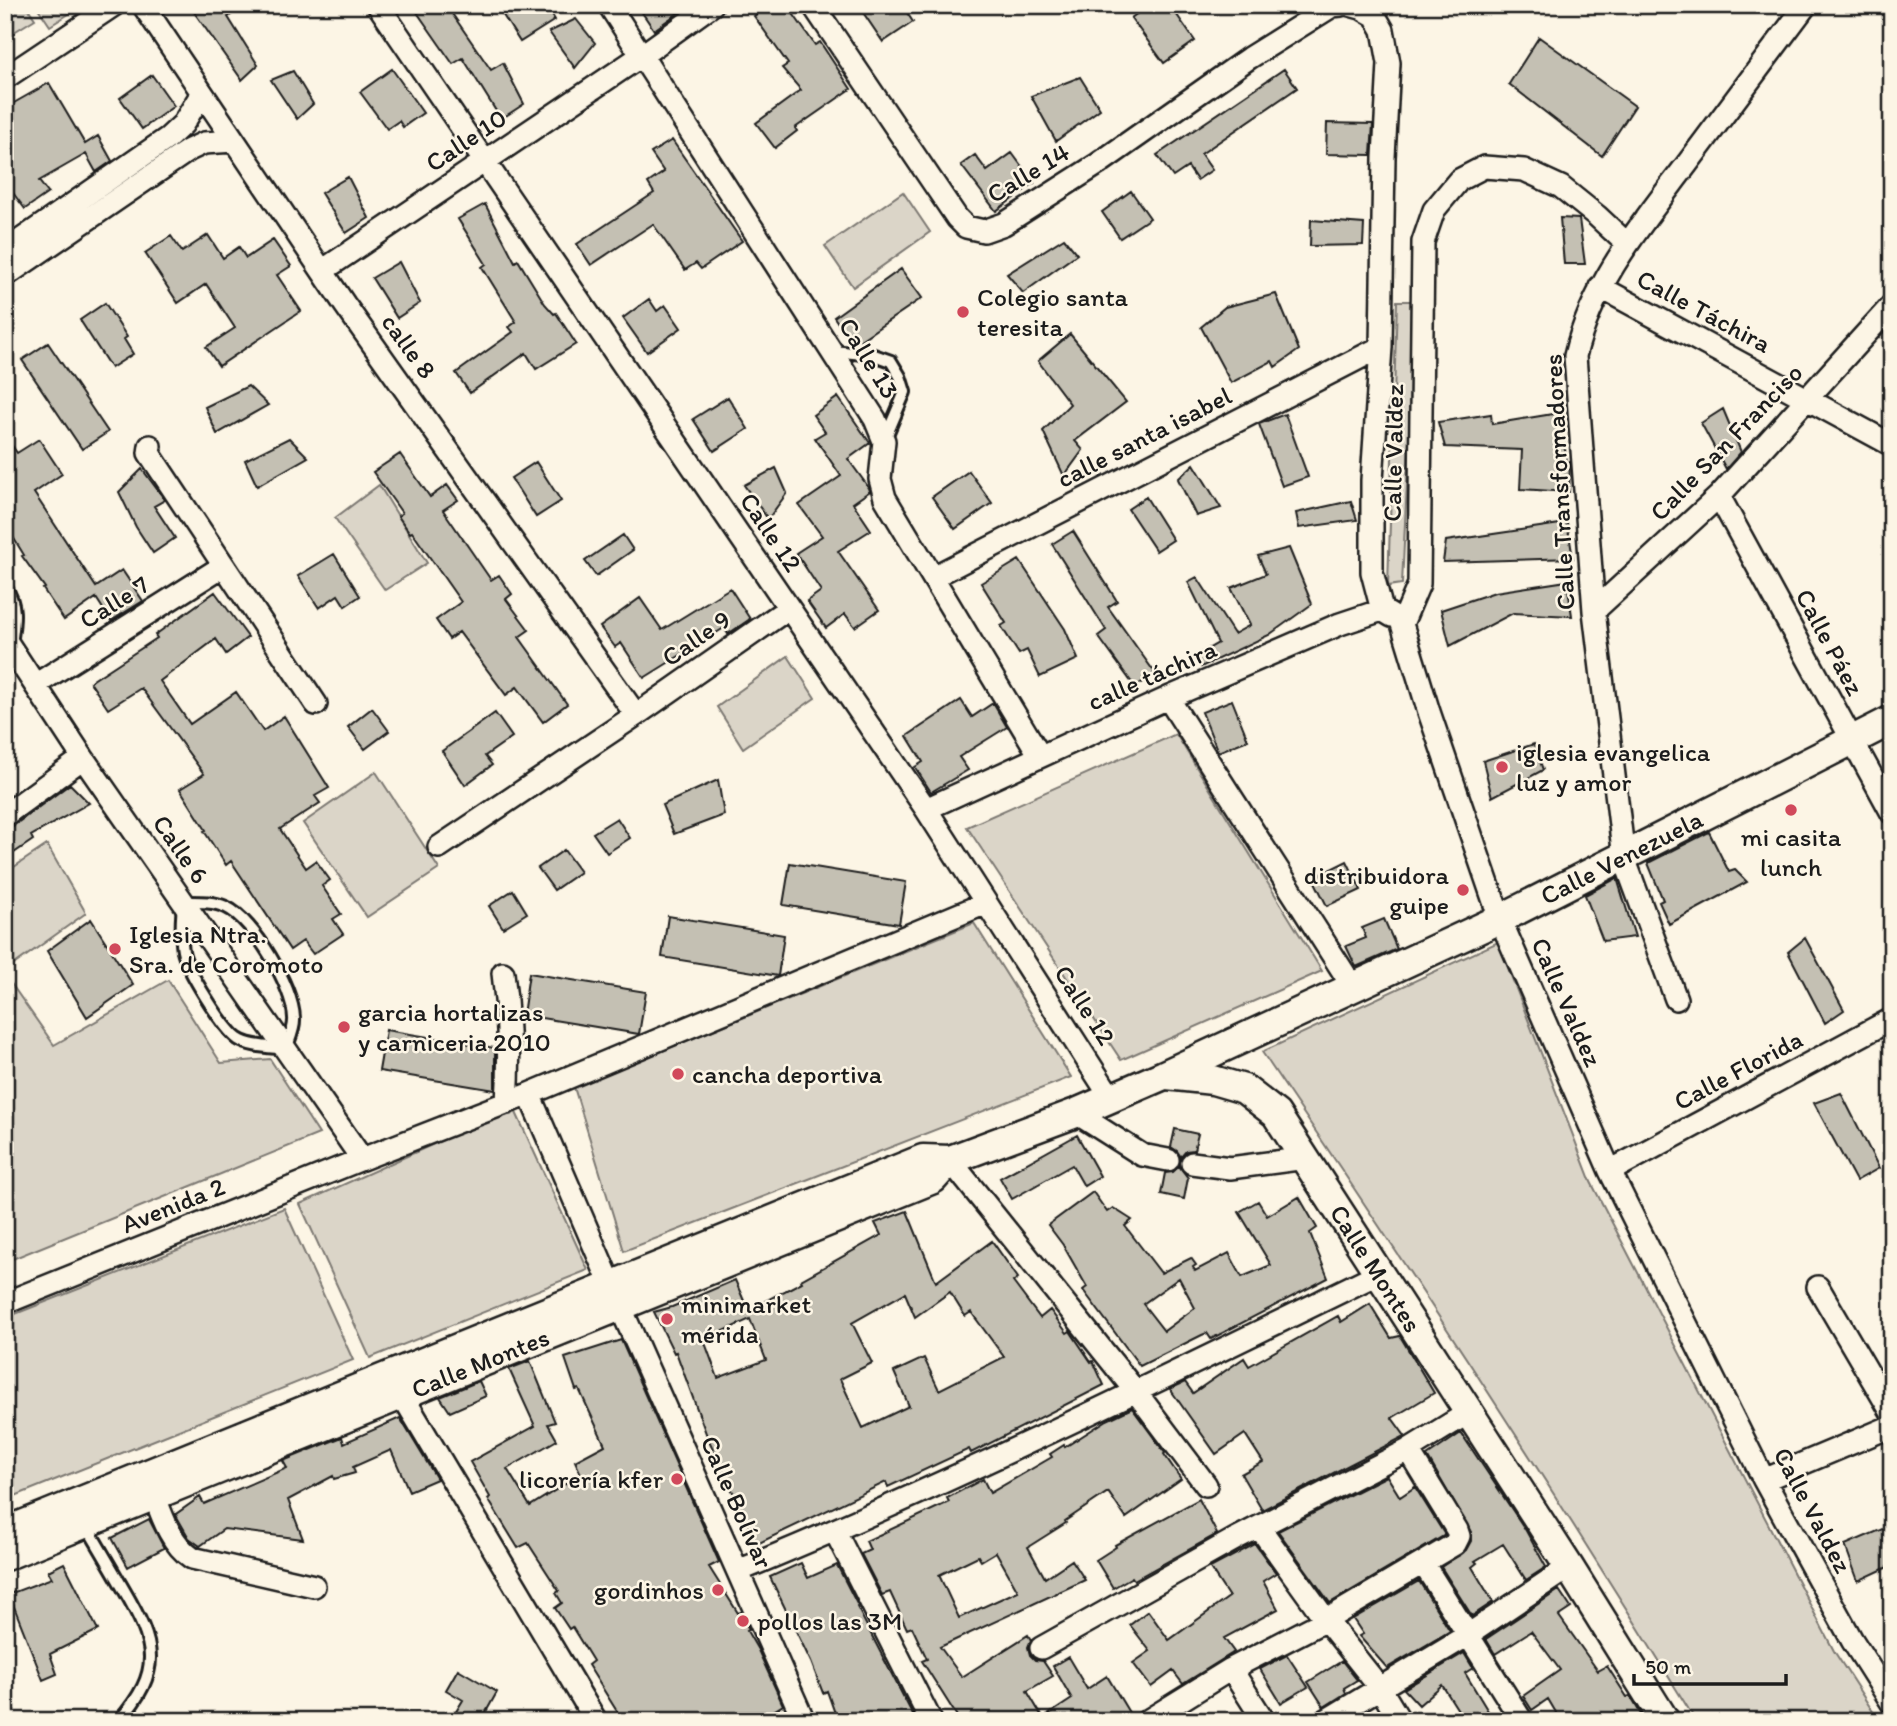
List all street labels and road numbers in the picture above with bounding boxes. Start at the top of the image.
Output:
street label: Calle 10 [419,101,513,179]
street label: Calle 14 [981,136,1076,210]
street label: Calle Táchira [1631,262,1777,360]
street label: calle 8 [375,307,443,385]
street label: Calle 13 [832,312,906,404]
street label: Calle Transformadores [1536,353,1582,611]
street label: Calle San Franciso [1643,357,1809,527]
street label: calle santa isabel [1051,379,1237,495]
street label: Calle Valdez [1376,384,1410,522]
street label: Calle 12 [733,486,809,578]
street label: Calle 7 [73,568,155,636]
street label: Calle Páez [1789,583,1871,701]
street label: Calle 9 [655,603,737,673]
street label: calle táchira [1082,632,1222,718]
street label: Calle Venezuela [1535,803,1708,912]
street label: Calle 6 [146,808,216,890]
street label: Calle Valdez [1524,933,1610,1072]
street label: Calle 12 [1047,959,1123,1051]
street label: Calle Florida [1668,1023,1808,1117]
street label: Avenida 2 [117,1170,230,1240]
street label: Calle Montes [1323,1198,1429,1338]
street label: Calle Montes [407,1321,554,1405]
street label: Calle Bolívar [693,1431,781,1574]
street label: Calle Valdez [1767,1442,1860,1578]

